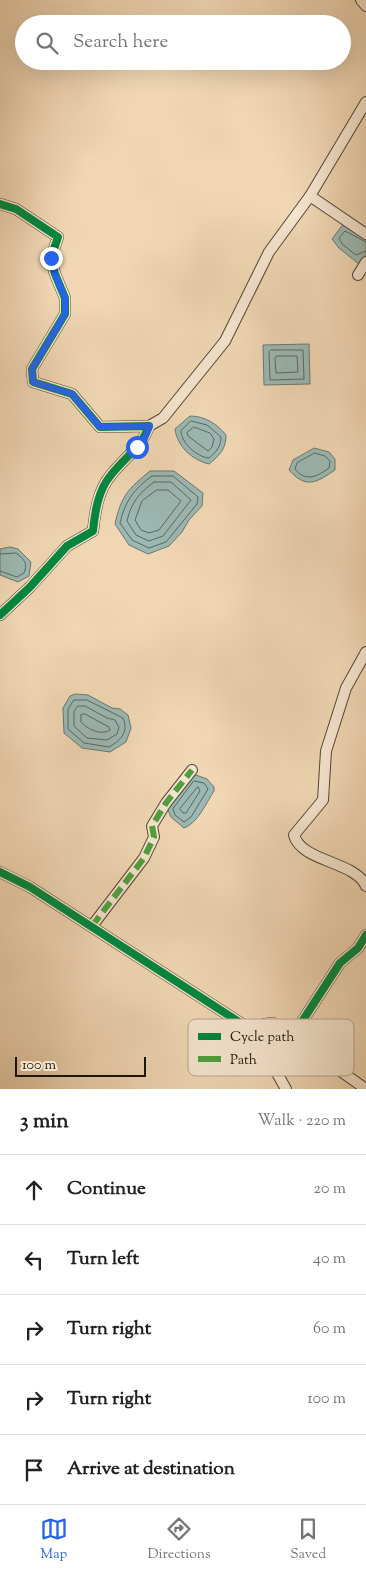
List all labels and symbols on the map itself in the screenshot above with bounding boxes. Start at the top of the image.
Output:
route end [40,247,63,270]
route start [126,436,149,459]
legend [188,1019,354,1076]
text: Cycle path [230,1028,294,1048]
text: Path [230,1051,257,1071]
scale bar [15,1054,146,1077]

